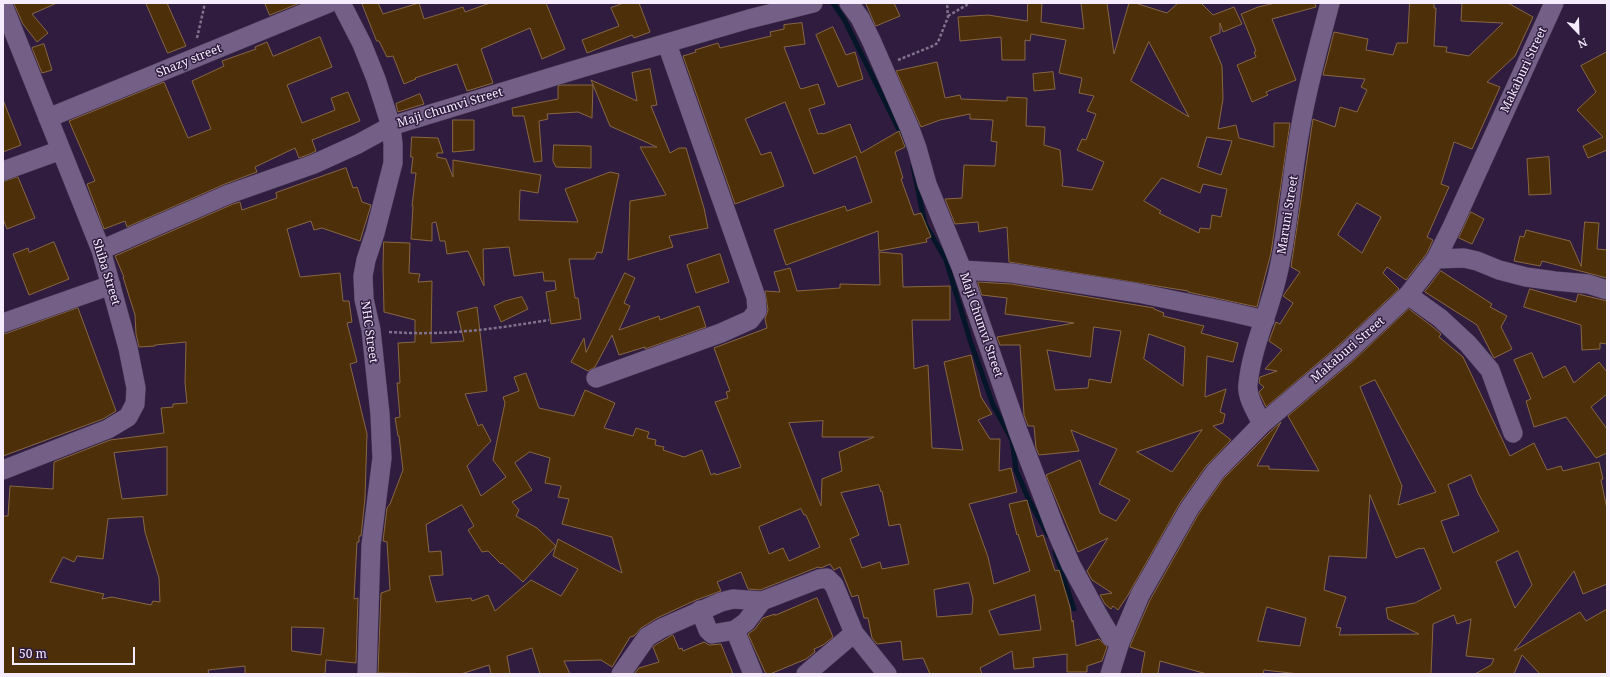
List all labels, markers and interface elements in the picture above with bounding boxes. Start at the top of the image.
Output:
north arrow [1558,12,1598,52]
street label: Makaburi Street [1498,25,1550,115]
text: N [1576,35,1590,52]
street label: Shazy street [154,41,224,81]
street label: Maji Chumvi Street [395,85,505,131]
street label: Maruni Street [1275,175,1301,255]
street label: Shiba Street [89,237,123,307]
street label: Maji Chumvi Street [956,271,1006,379]
street label: NHC Street [358,300,380,364]
street label: Makaburi Street [1308,314,1388,386]
scale bar [14,639,137,665]
text: 50 m [19,645,47,662]

